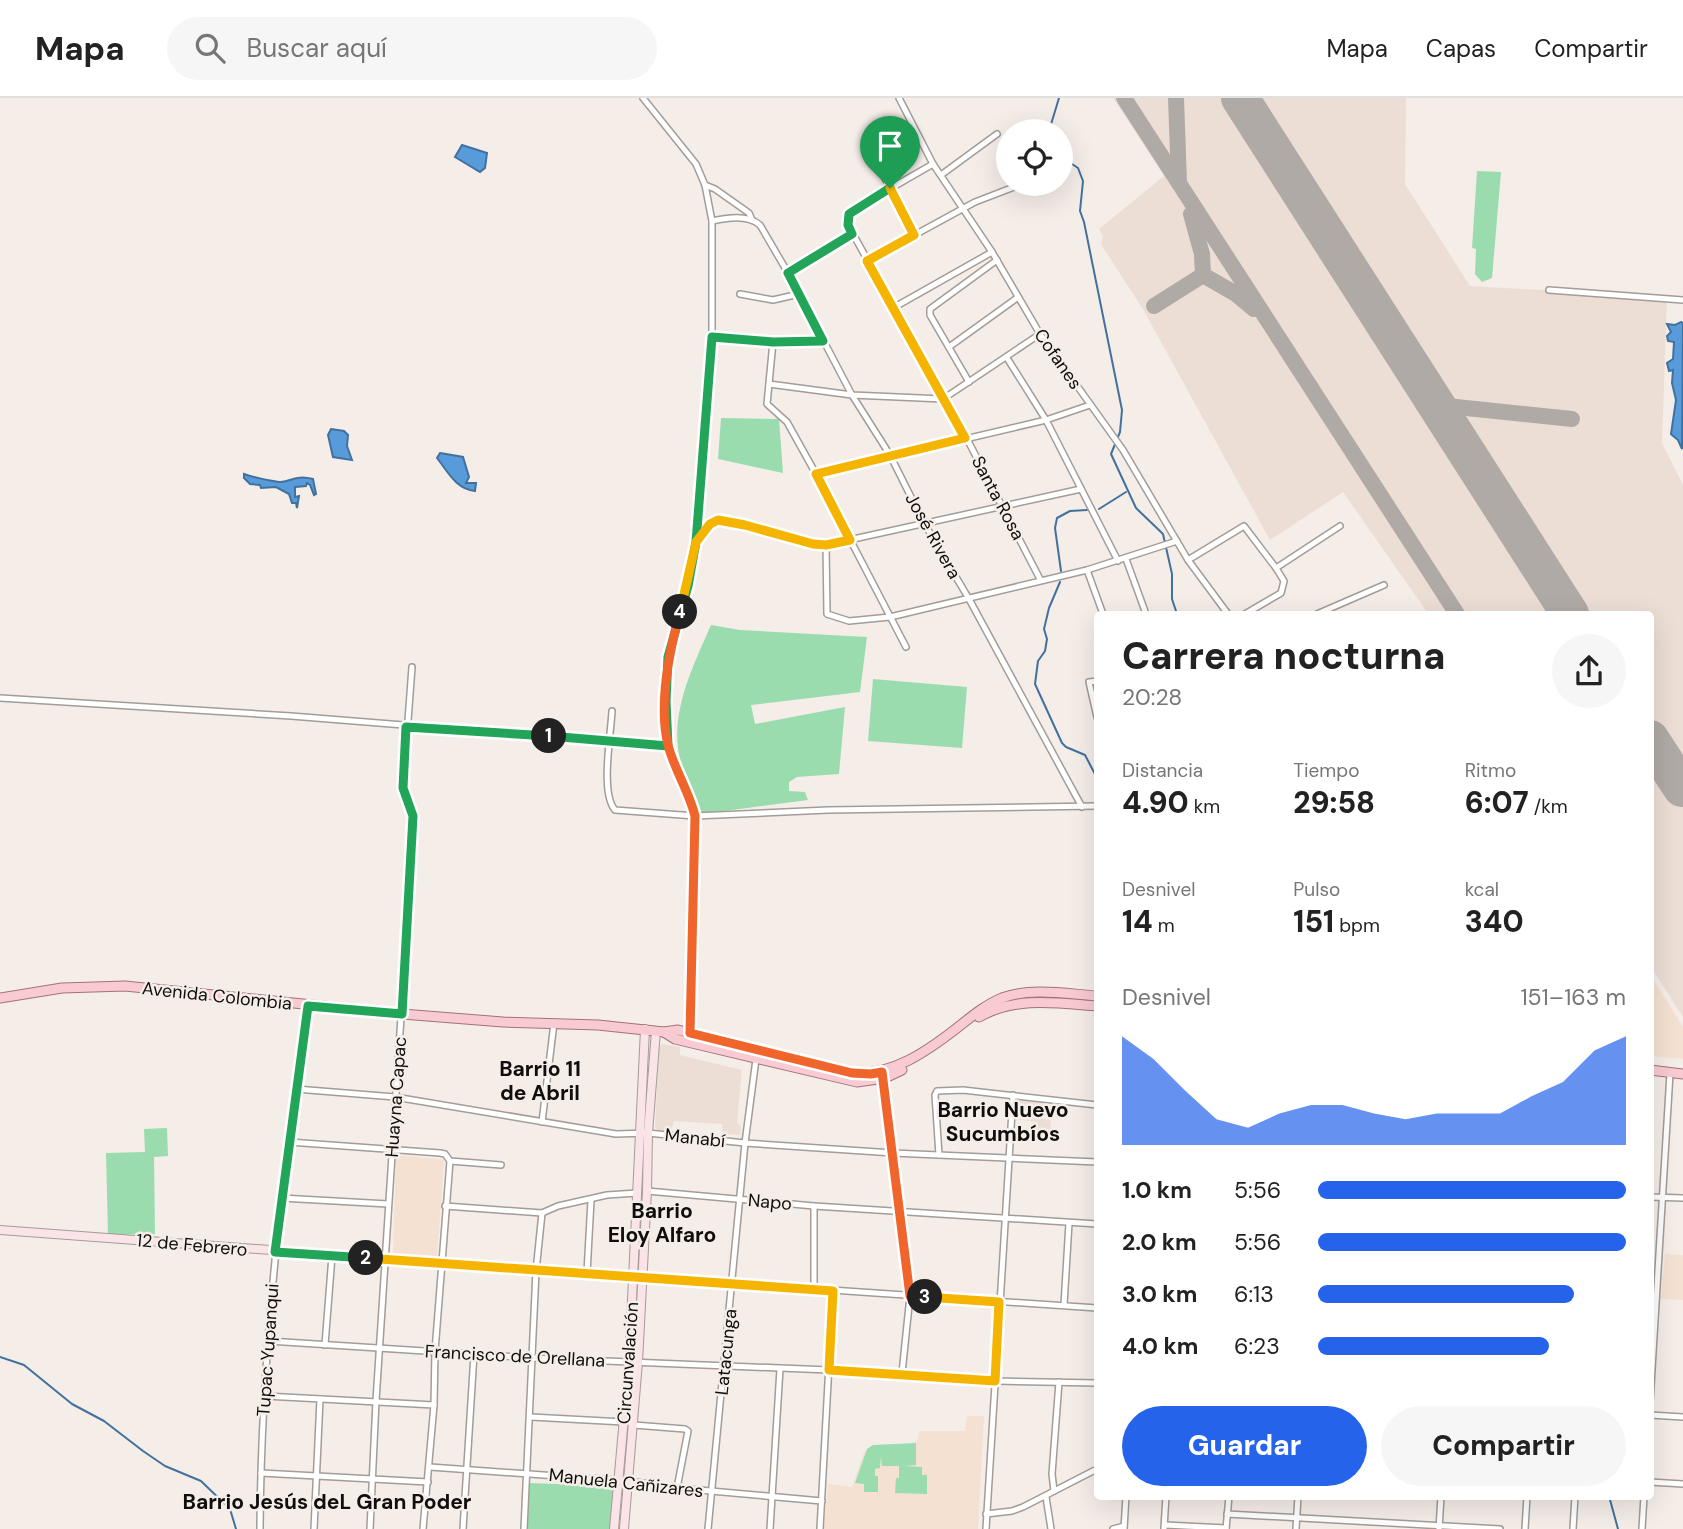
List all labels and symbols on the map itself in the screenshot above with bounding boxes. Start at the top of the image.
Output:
pin [860,116,920,188]
street label: Cofanes [1028,324,1088,394]
street label: Santa Rosa [966,452,1030,544]
street label: José Rivera [900,489,966,583]
pin: 4 [662,594,698,630]
pin: 1 [532,718,566,754]
street label: Avenida Colombia [141,976,293,1016]
street label: Huayna Capac [380,1036,412,1158]
district label: Barrio 11 de Abril [499,1055,581,1107]
district label: Barrio Nuevo Sucumbíos [937,1096,1069,1148]
street label: Manabí [664,1123,726,1153]
street label: Napo [747,1188,793,1216]
district label: Barrio Eloy Alfaro [608,1197,716,1249]
street label: 12 de Febrero [135,1228,249,1262]
pin: 2 [348,1240,384,1276]
pin: 3 [908,1280,942,1314]
street label: Tupac Yupanqui [251,1283,285,1417]
street label: Circunvalación [612,1301,644,1425]
street label: Latacunga [710,1308,742,1396]
street label: Francisco de Orellana [424,1339,606,1373]
street label: Manuela Cañizares [547,1463,705,1503]
district label: Barrio Jesús deL Gran Poder [183,1488,472,1516]

